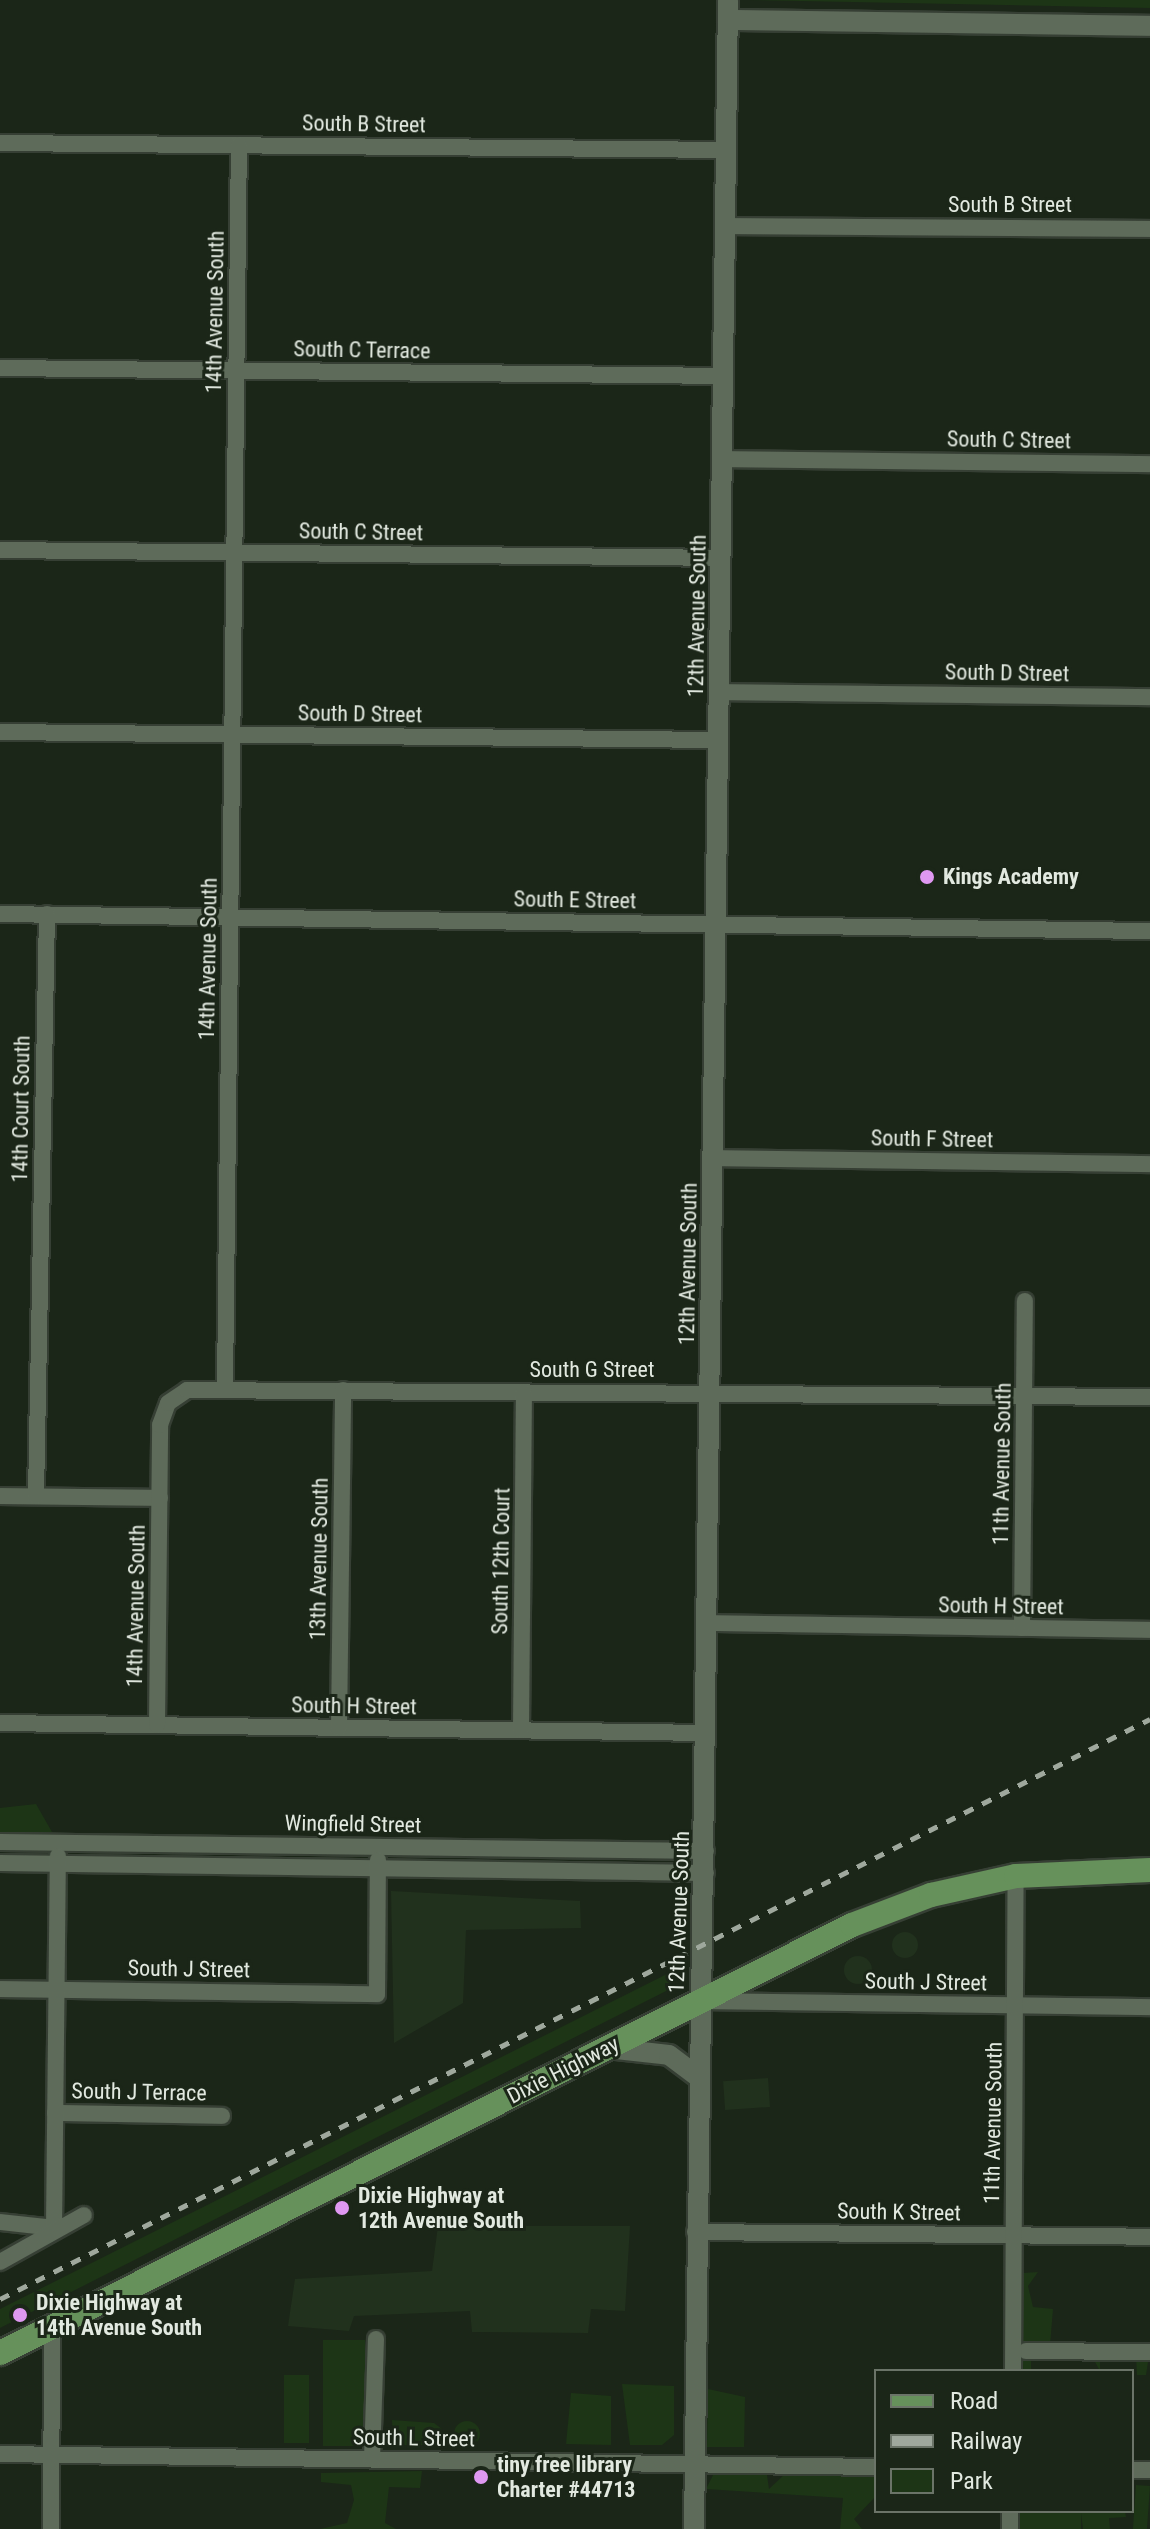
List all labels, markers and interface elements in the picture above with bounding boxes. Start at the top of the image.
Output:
street label: South B Street [302,110,426,138]
street label: South B Street [948,192,1072,218]
street label: 14th Avenue South [200,231,230,393]
street label: South C Terrace [293,336,431,364]
street label: South C Street [947,426,1071,454]
street label: South C Street [299,518,423,546]
street label: 12th Avenue South [682,535,712,697]
street label: South D Street [945,659,1069,687]
street label: South D Street [298,700,422,728]
place label: Kings Academy [943,864,1079,890]
marker: Kings Academy [918,868,936,886]
street label: 14th Avenue South [193,878,223,1040]
street label: South E Street [513,886,637,914]
street label: 14th Court South [7,1035,35,1183]
street label: South F Street [871,1125,993,1153]
street label: 12th Avenue South [673,1183,703,1345]
street label: South G Street [530,1357,654,1383]
street label: 11th Avenue South [987,1383,1017,1545]
street label: 13th Avenue South [304,1478,334,1640]
street label: South 12th Court [487,1487,515,1635]
street label: 14th Avenue South [121,1525,151,1687]
street label: South H Street [938,1592,1064,1620]
street label: South H Street [291,1692,417,1720]
street label: Wingfield Street [284,1810,422,1838]
street label: 12th Avenue South [663,1830,695,1994]
street label: South J Street [128,1955,250,1983]
street label: South J Street [865,1968,987,1996]
street label: Dixie Highway [503,2031,623,2109]
street label: 11th Avenue South [978,2042,1008,2204]
street label: South J Terrace [71,2078,207,2106]
place label: Dixie Highway at 12th Avenue South [358,2182,524,2234]
street label: South K Street [837,2198,961,2226]
marker: Dixie Highway at 12th Avenue South [333,2199,351,2217]
place label: Dixie Highway at 14th Avenue South [36,2289,202,2340]
marker: Dixie Highway at 14th Avenue South [11,2306,29,2324]
legend [874,2369,1134,2513]
text: Road [950,2387,998,2415]
street label: South L Street [353,2424,475,2452]
text: Railway [950,2427,1022,2455]
place label: tiny free library Charter #44713 [497,2451,635,2502]
text: Park [950,2467,993,2495]
marker: tiny free library Charter #44713 [472,2468,490,2486]

